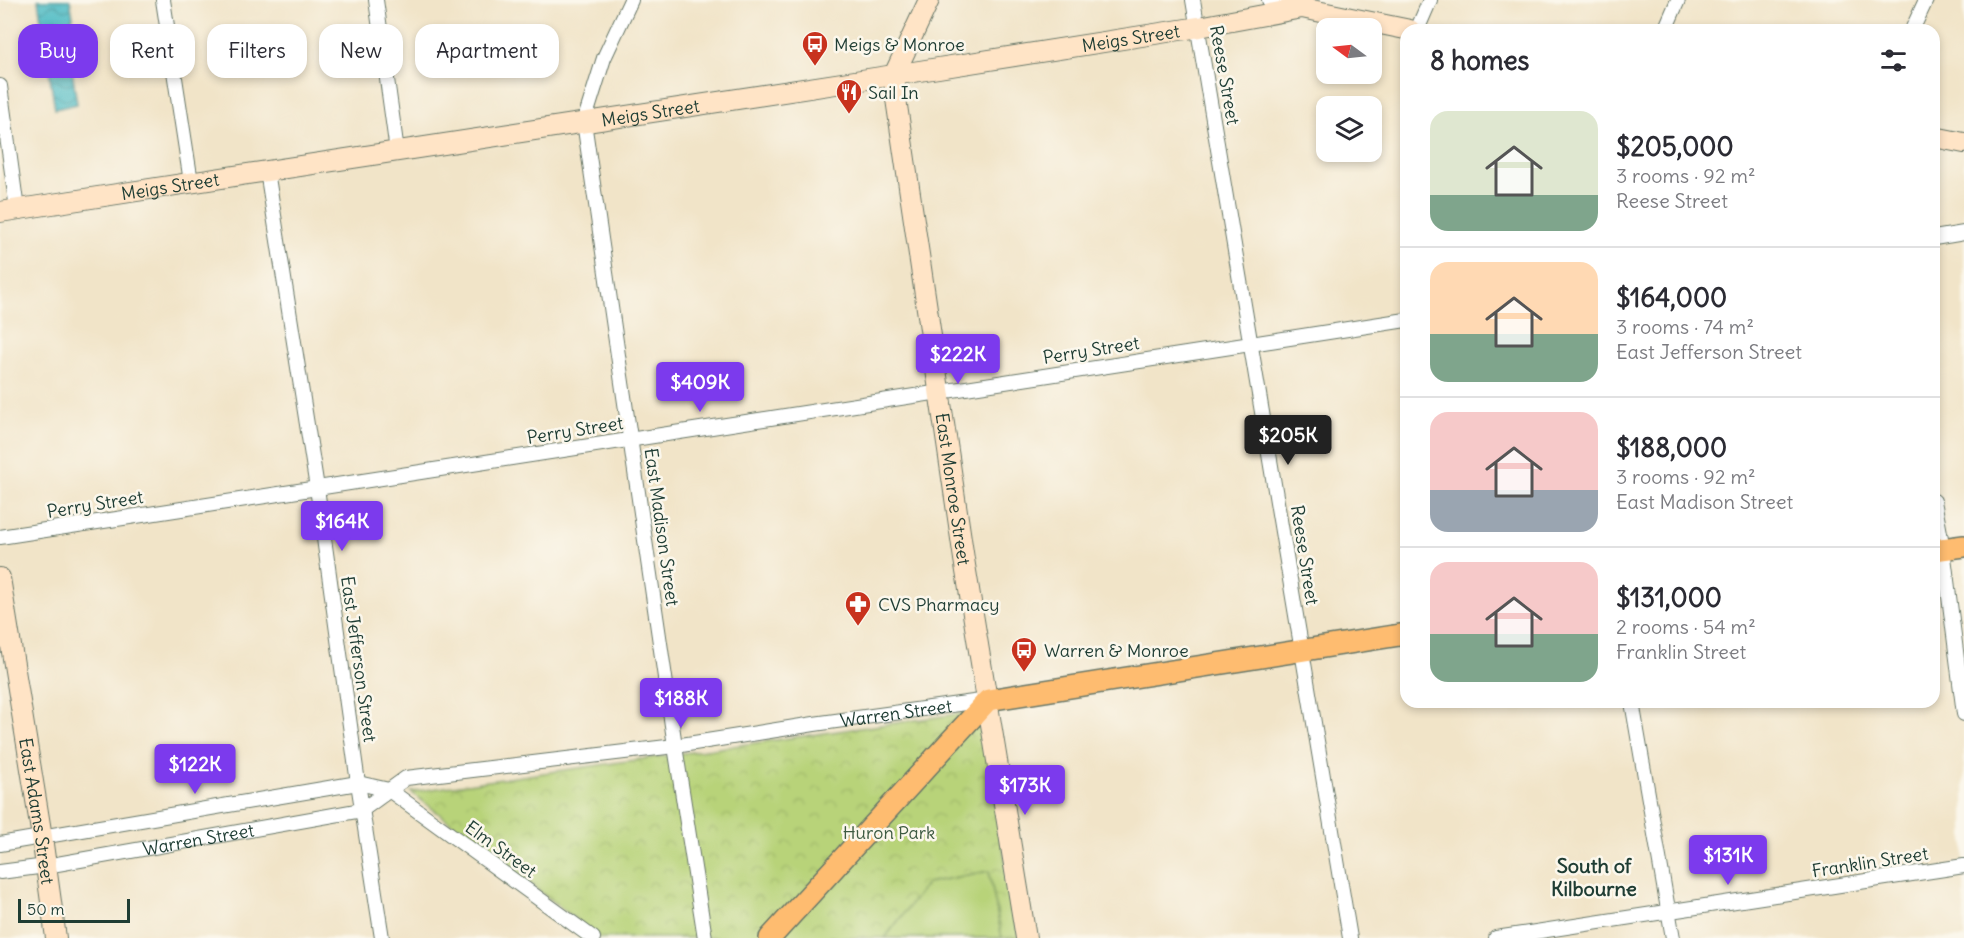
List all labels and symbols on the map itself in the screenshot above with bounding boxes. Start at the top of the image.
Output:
north arrow [1316,18,1382,84]
street label: Meigs Street [1080,19,1181,57]
street label: Reese Street [1205,23,1245,127]
bus stop icon: Meigs & Monroe [800,29,830,67]
place label: Meigs & Monroe [834,33,965,56]
restaurant icon: Sail In [834,77,864,115]
place label: Sail In [868,81,919,104]
street label: Meigs Street [600,93,701,131]
street label: Meigs Street [119,167,221,205]
street label: Perry Street [1041,331,1141,369]
pin: $222K [916,334,1000,385]
pin: $409K [658,362,742,413]
street label: Perry Street [525,411,625,449]
street label: East Monroe Street [931,411,976,567]
pin: $205K [1246,415,1330,466]
street label: East Madison Street [640,446,684,608]
street label: Perry Street [45,485,145,523]
pin: $164K [300,501,384,552]
street label: Reese Street [1286,503,1324,607]
street label: East Jefferson Street [336,575,382,743]
pharmacy icon: CVS Pharmacy [843,589,873,627]
place label: CVS Pharmacy [878,593,1000,616]
bus stop icon: Warren & Monroe [1009,635,1039,673]
place label: Warren & Monroe [1044,639,1189,662]
pin: $188K [639,678,723,729]
street label: Warren Street [838,694,953,732]
street label: East Adams Street [15,736,60,886]
pin: $122K [153,744,237,795]
pin: $173K [983,765,1067,816]
street label: Elm Street [461,815,541,883]
street label: Warren Street [141,818,256,860]
park label: Huron Park [843,821,935,844]
pin: $131K [1686,835,1770,886]
street label: Franklin Street [1810,841,1930,883]
district label: South of Kilbourne [1551,853,1637,901]
scale bar [18,896,130,924]

